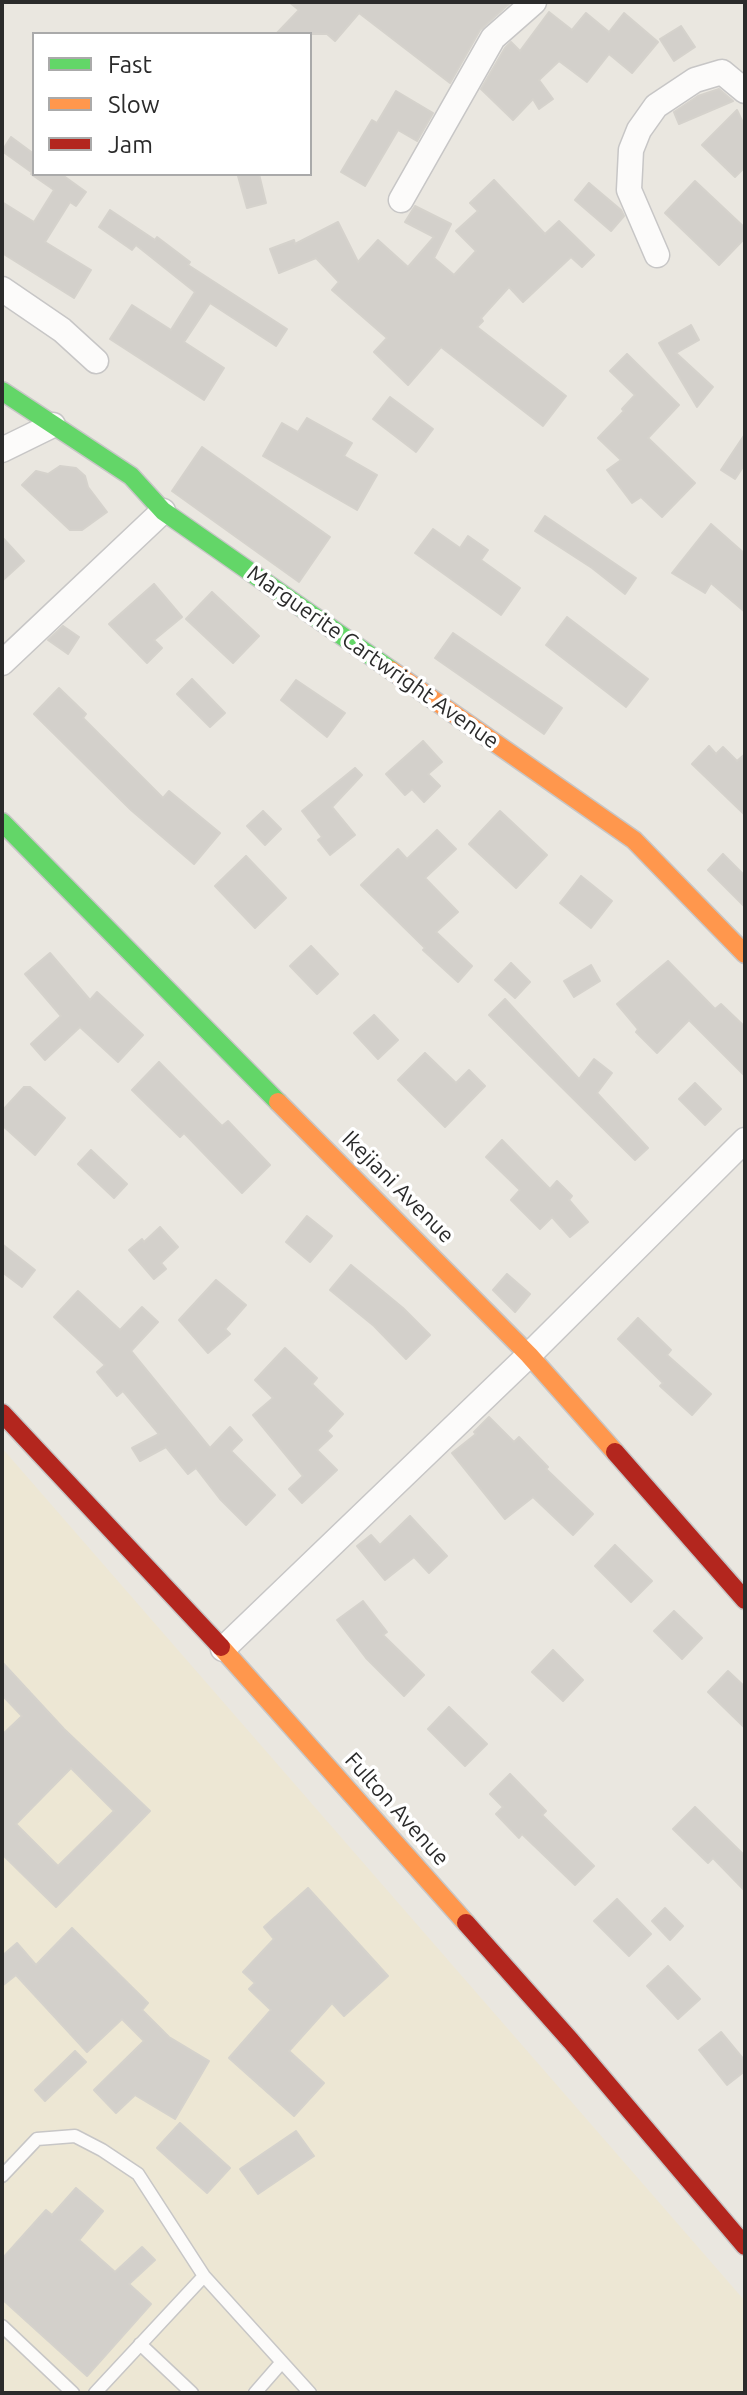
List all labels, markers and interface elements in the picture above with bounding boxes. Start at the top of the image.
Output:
legend [32,32,312,176]
text: Fast [108,51,152,78]
text: Slow [108,91,160,118]
text: Jam [108,131,153,158]
street label: Marguerite Cartwright Avenue [242,560,504,754]
street label: Ikejiani Avenue [336,1125,460,1249]
street label: Fulton Avenue [339,1747,455,1871]

